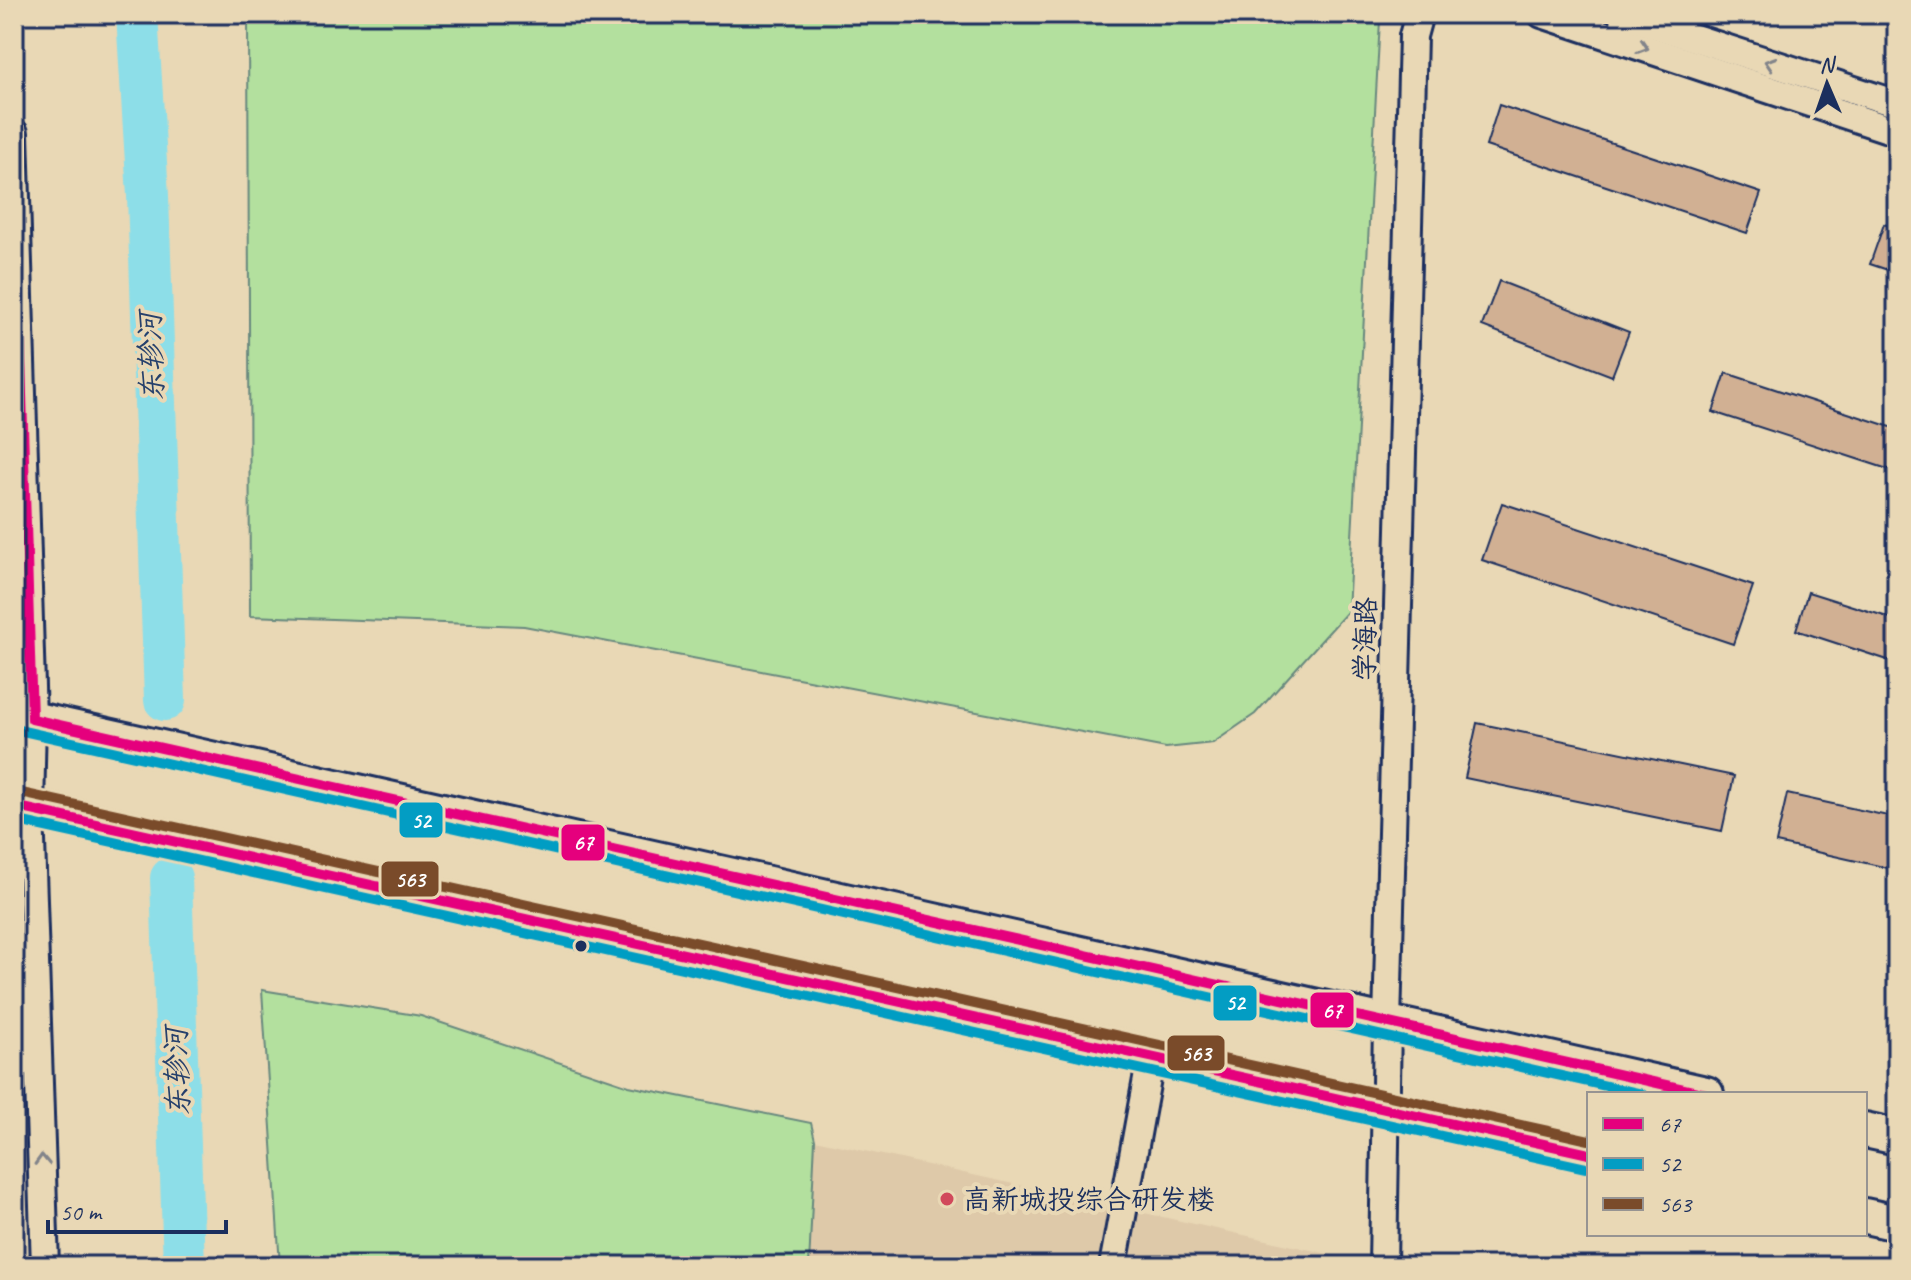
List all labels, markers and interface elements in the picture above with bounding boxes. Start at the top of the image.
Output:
one-way arrow [1635,38,1649,54]
north arrow [1787,44,1867,124]
text: N [1819,51,1837,79]
one-way arrow [1763,56,1777,72]
water label: 东轸河 [130,306,172,403]
street label: 学海路 [1347,597,1383,681]
line badge: 52 [398,801,444,839]
text: 52 [411,807,433,835]
line badge: 67 [560,823,606,862]
text: 67 [573,829,595,857]
line badge: 563 [380,860,440,898]
text: 563 [395,866,427,894]
unlabelled marker [573,938,589,954]
line badge: 52 [1212,984,1258,1022]
text: 52 [1225,989,1247,1017]
line badge: 67 [1309,991,1355,1029]
text: 67 [1322,997,1344,1025]
water label: 东轸河 [156,1021,198,1118]
line badge: 563 [1166,1034,1226,1072]
text: 563 [1181,1040,1213,1068]
legend [1587,1092,1867,1236]
text: 67 [1659,1109,1682,1139]
text: 52 [1659,1149,1683,1179]
one-way arrow [33,1153,50,1166]
place label: 高新城投综合研发楼 [963,1182,1215,1217]
scale bar [48,1184,226,1234]
text: 563 [1659,1189,1694,1219]
marker: 高新城投综合研发楼 [938,1190,956,1208]
text: 50 m [60,1197,103,1227]

